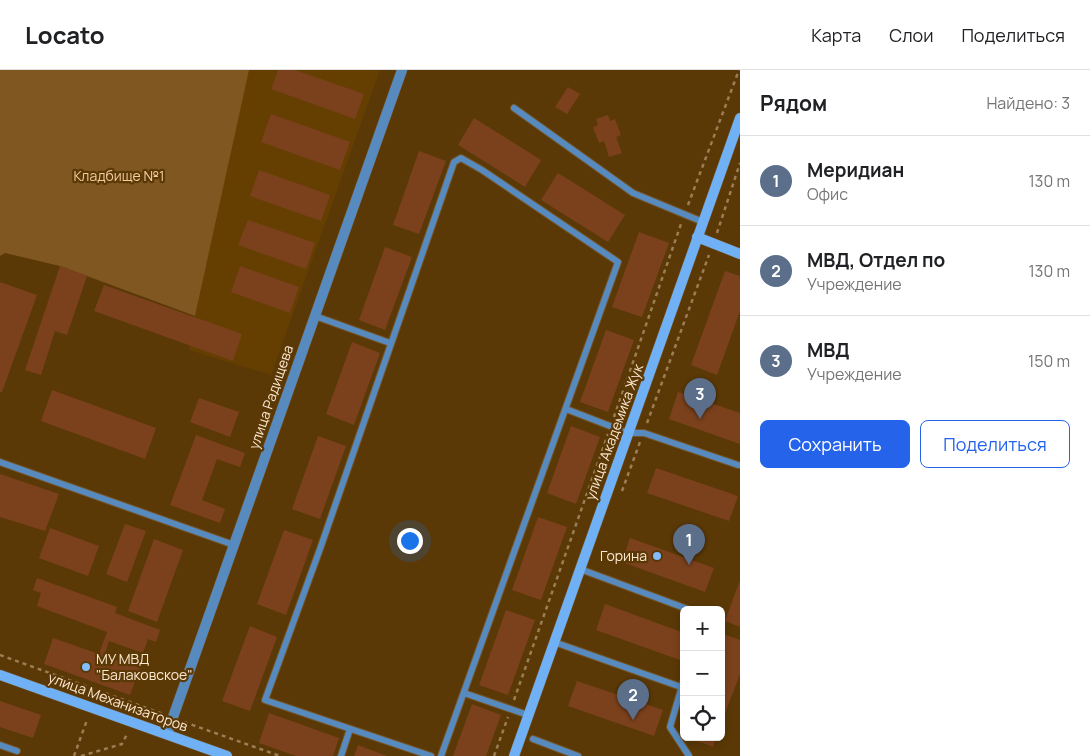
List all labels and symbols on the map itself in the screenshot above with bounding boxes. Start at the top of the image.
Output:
park label: Кладбище №1 [74,166,164,185]
street label: улица Радищева [244,342,297,452]
street label: улица Академика Жук [580,360,647,503]
pin: 3 [684,378,716,419]
pin: 1 [673,524,705,565]
your location [397,528,423,554]
place label: Горина [600,546,647,565]
marker: Горина [651,550,663,562]
place label: МУ МВД "Балаковское" [96,649,193,684]
marker: МУ МВД "Балаковское" [80,661,92,673]
street label: улица Механизаторов [46,667,191,736]
pin: 2 [617,679,649,720]

